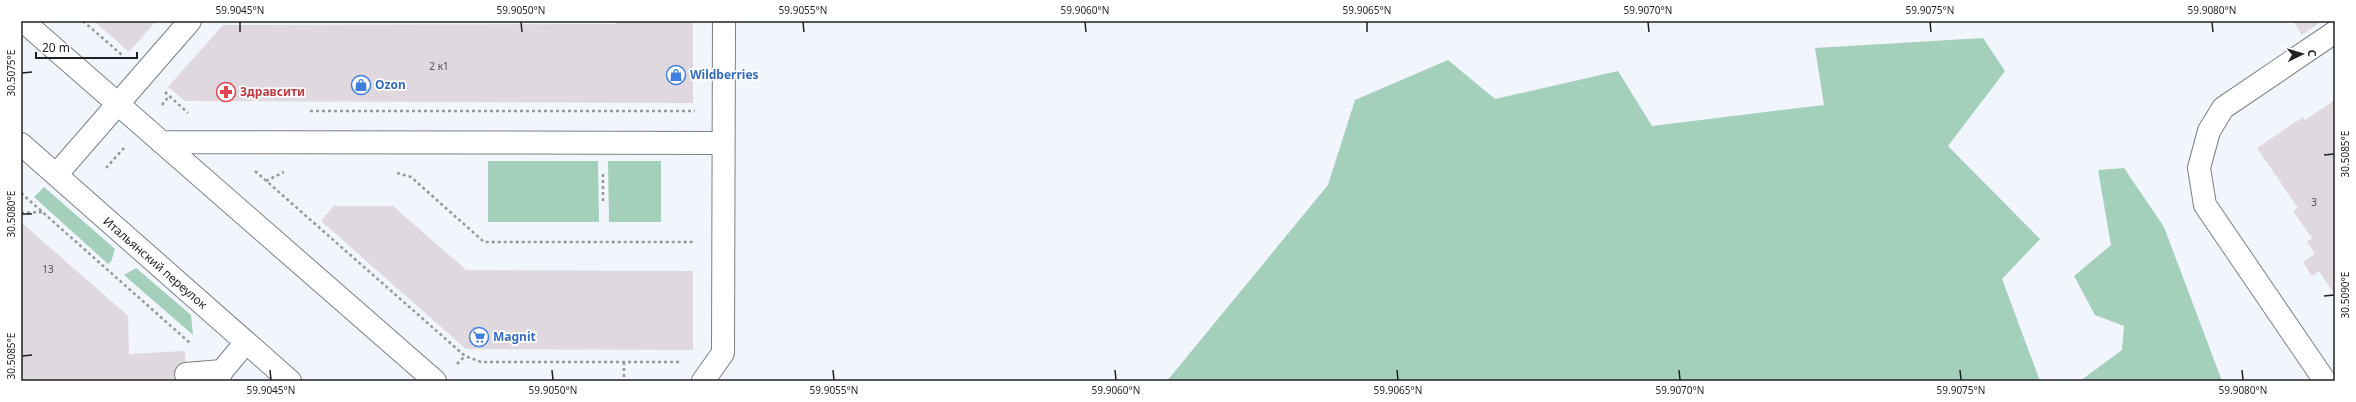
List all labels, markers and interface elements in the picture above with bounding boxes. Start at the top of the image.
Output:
text: 59.9045°N [216,3,264,17]
text: 59.9050°N [497,3,545,17]
text: 59.9055°N [779,3,827,17]
text: 59.9060°N [1061,3,1109,17]
text: 59.9065°N [1343,3,1391,17]
text: 59.9070°N [1624,3,1672,17]
text: 59.9075°N [1906,3,1954,17]
text: 59.9080°N [2188,3,2236,17]
scale bar [36,34,137,60]
north arrow [2282,34,2322,74]
text: 20 m [42,39,70,56]
text: С [2305,49,2320,57]
text: 30.5075°E [4,50,18,96]
house number: 2 к1 [429,59,449,73]
shop icon: Wildberries [665,64,687,86]
place label: Wildberries [690,66,759,83]
shop icon: Ozon [350,74,372,96]
place label: Ozon [375,76,406,93]
pharmacy icon: Здравсити [215,81,237,103]
place label: Здравсити [240,83,305,100]
text: 30.5085°E [2338,131,2352,177]
text: 30.5080°E [4,191,18,237]
house number: 3 [2311,195,2317,209]
street label: Итальянский переулок [100,213,211,313]
house number: 13 [42,262,54,276]
text: 30.5090°E [2338,272,2352,318]
supermarket icon: Magnit [468,326,490,348]
place label: Magnit [493,328,536,345]
text: 30.5085°E [4,333,18,379]
text: 59.9045°N [247,383,295,397]
text: 59.9050°N [529,383,577,397]
text: 59.9055°N [810,383,858,397]
text: 59.9060°N [1092,383,1140,397]
text: 59.9065°N [1374,383,1422,397]
text: 59.9070°N [1656,383,1704,397]
text: 59.9075°N [1937,383,1985,397]
text: 59.9080°N [2219,383,2267,397]

